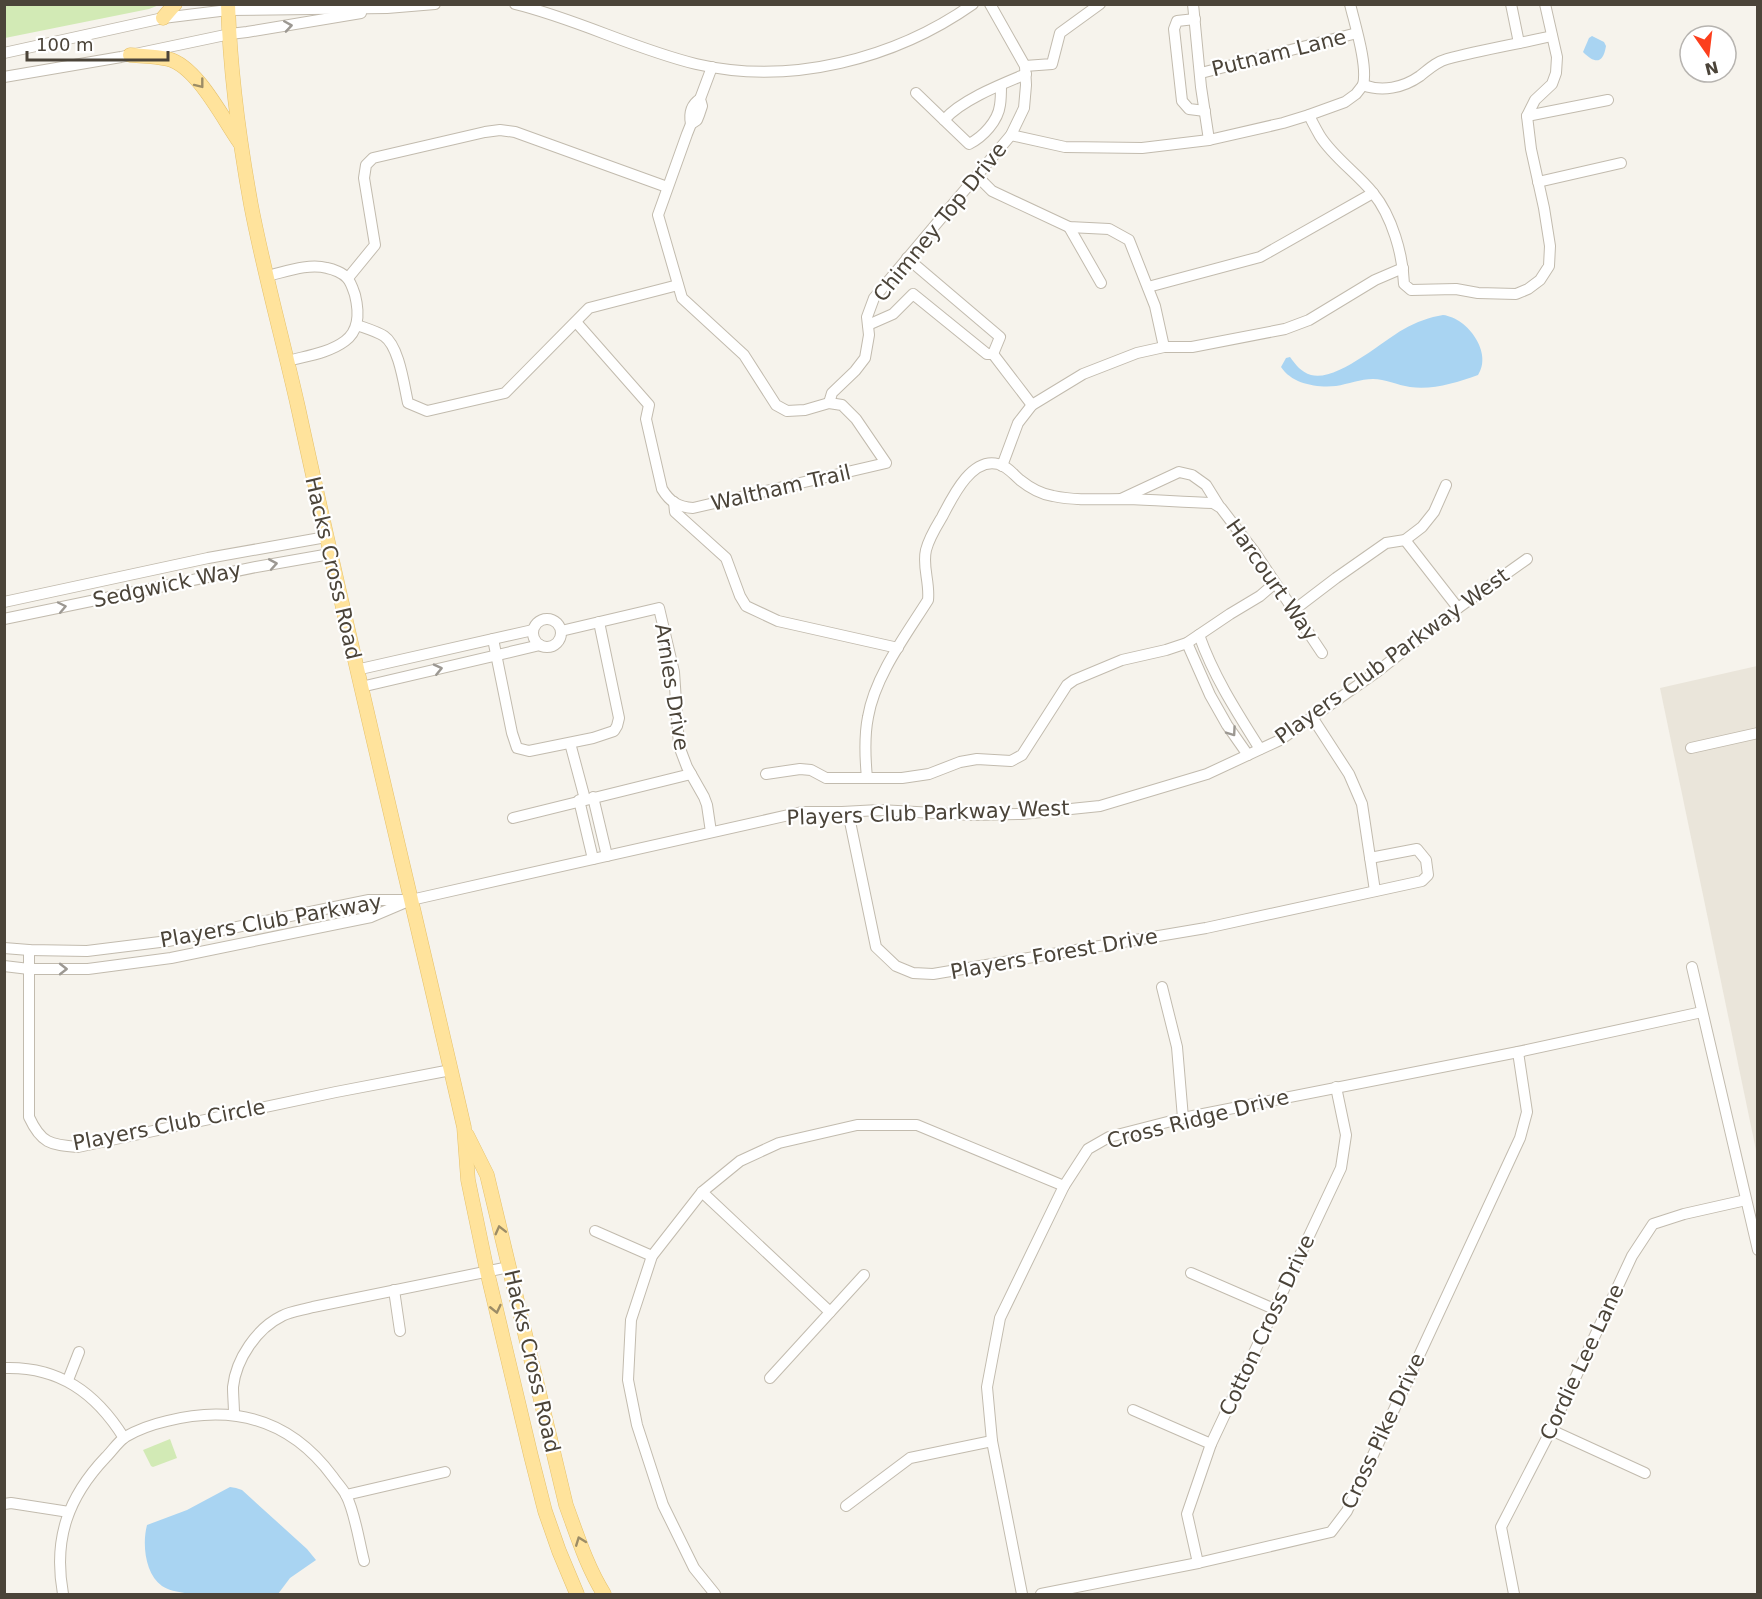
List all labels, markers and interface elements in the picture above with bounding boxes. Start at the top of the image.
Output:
one-way arrow [283,20,292,32]
scale bar [27,24,168,62]
north arrow [1678,24,1738,84]
street label: Putnam Lane [1209,25,1349,81]
text: 100 m [36,34,94,55]
text: N [1703,57,1720,79]
one-way arrow [192,77,203,88]
street label: Chimney Top Drive [868,138,1012,306]
street label: Waltham Trail [709,460,853,516]
street label: Hacks Cross Road [300,474,366,662]
street label: Harcourt Way [1221,515,1323,645]
street label: Sedgwick Way [91,558,243,612]
one-way arrow [268,558,278,571]
street label: Players Club Parkway West [1270,563,1514,749]
one-way arrow [56,601,66,614]
street label: Arnies Drive [650,622,694,752]
one-way arrow [433,663,443,676]
one-way arrow [1225,725,1236,736]
street label: Players Club Parkway West [786,796,1070,830]
street label: Players Club Parkway [158,890,384,952]
street label: Players Forest Drive [948,924,1160,984]
one-way arrow [58,963,67,975]
street label: Cross Ridge Drive [1104,1085,1292,1153]
street label: Players Club Circle [71,1095,267,1155]
one-way arrow [495,1226,508,1236]
street label: Cotton Cross Drive [1214,1231,1320,1419]
street label: Hacks Cross Road [499,1267,565,1455]
street label: Cordie Lee Lane [1535,1280,1629,1444]
one-way arrow [489,1303,502,1313]
street label: Cross Pike Drive [1336,1349,1430,1513]
one-way arrow [574,1536,587,1547]

